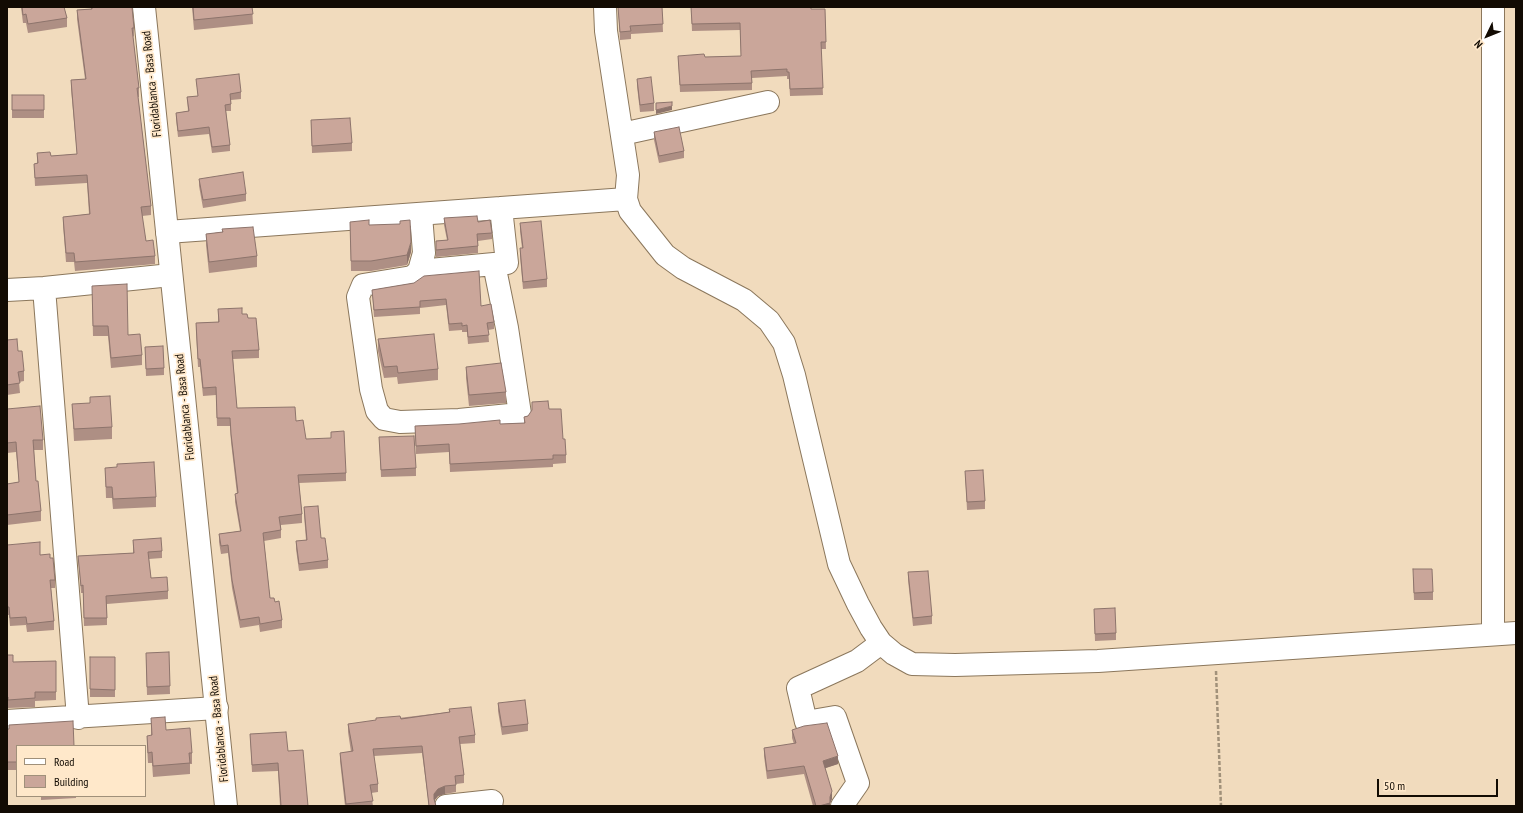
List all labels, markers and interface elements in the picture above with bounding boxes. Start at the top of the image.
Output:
north arrow [1467,16,1507,56]
street label: Floridablanca - Basa Road [139,30,165,138]
text: N [1471,37,1485,51]
street label: Floridablanca - Basa Road [172,353,198,461]
street label: Floridablanca - Basa Road [206,675,232,783]
legend [16,745,146,797]
text: Road [54,754,74,769]
scale bar [1379,771,1500,797]
text: Building [54,774,89,789]
text: 50 m [1384,778,1405,793]

